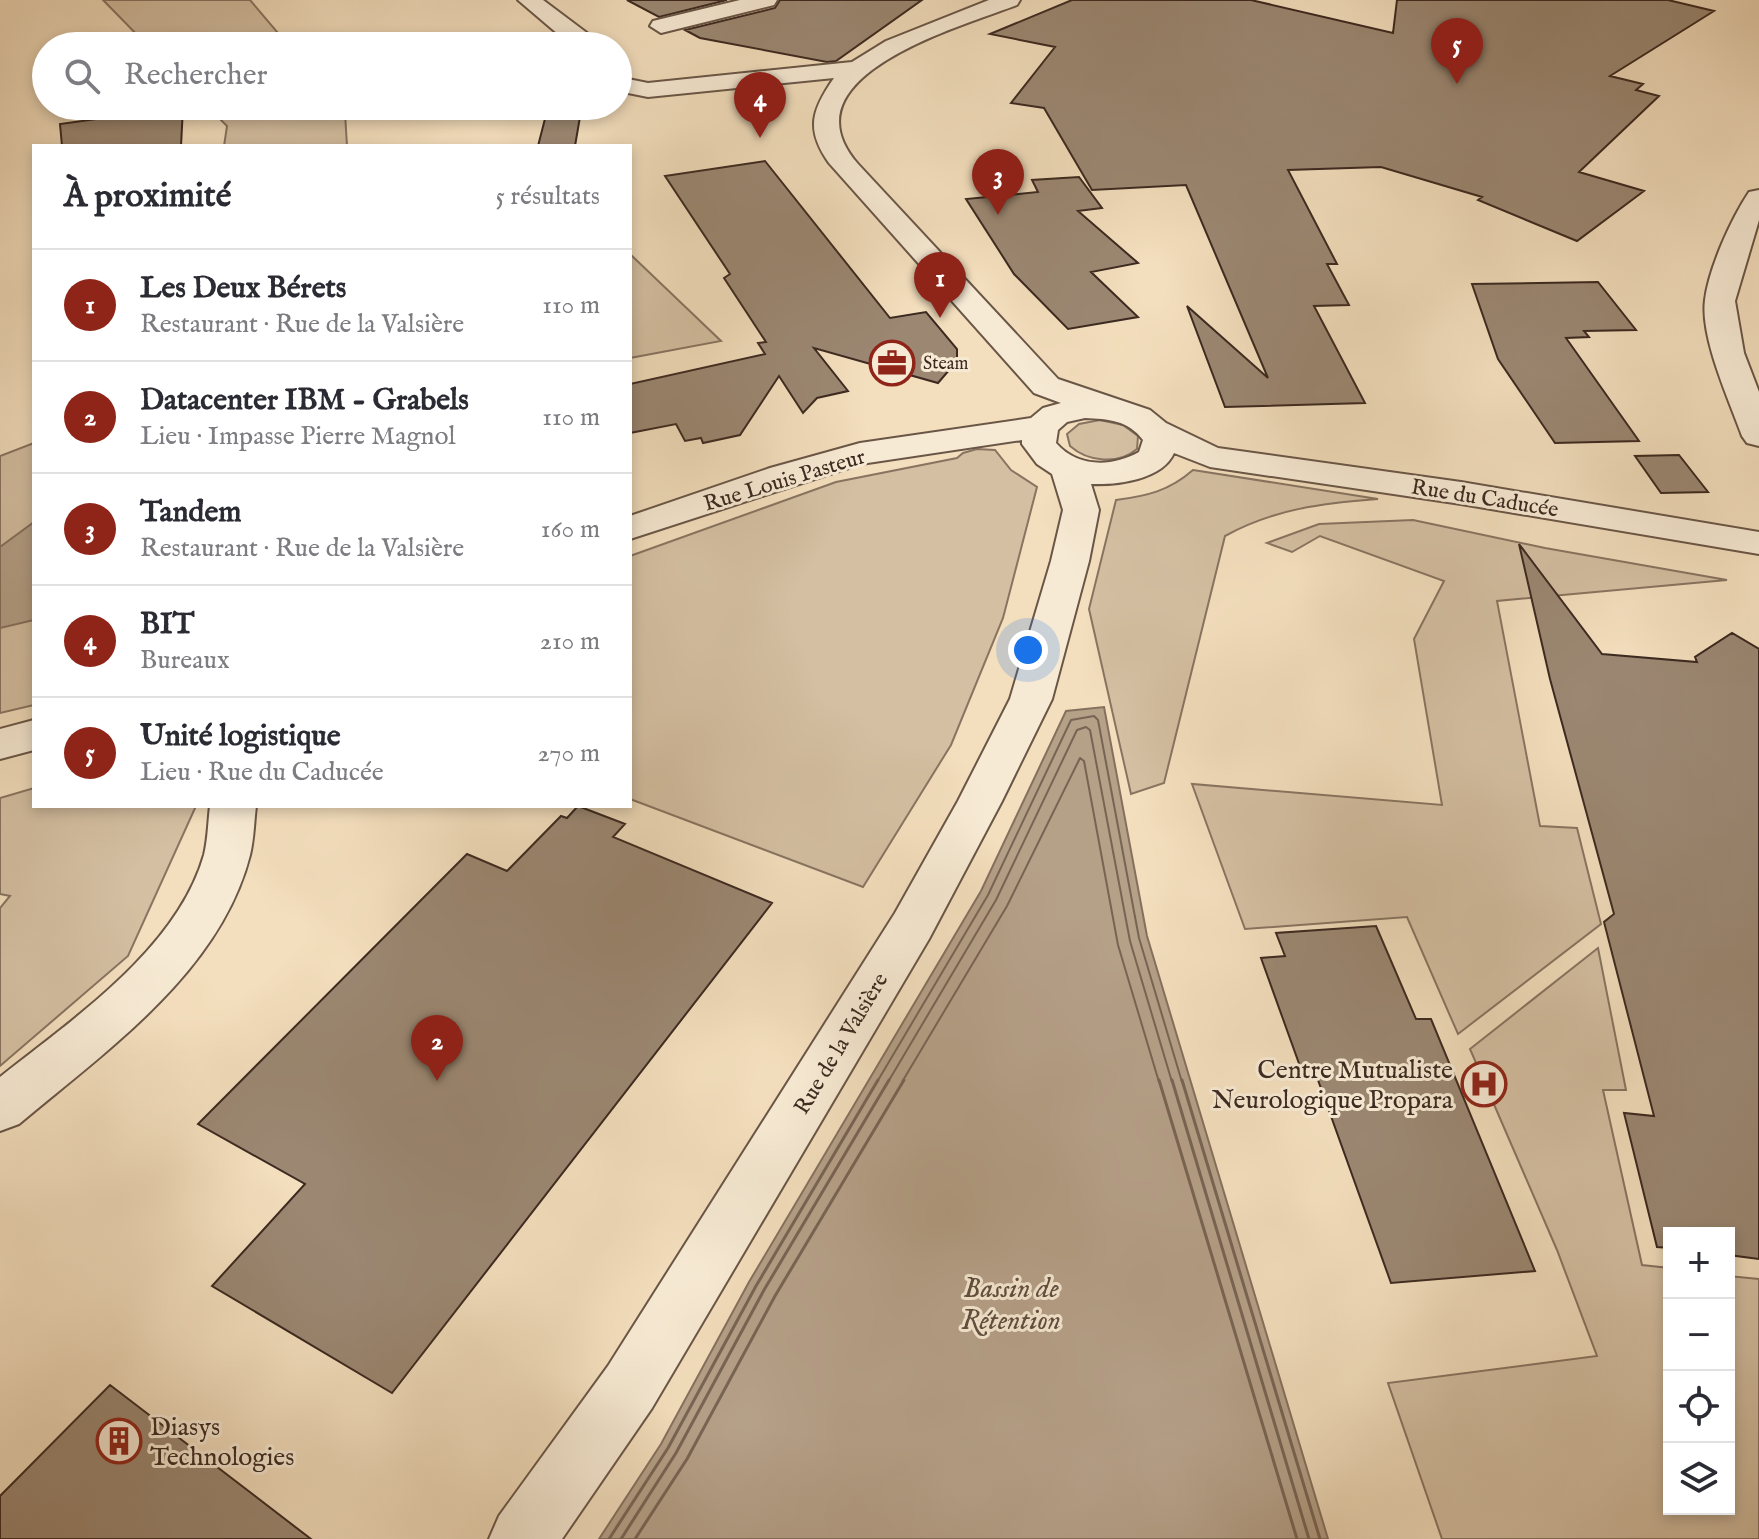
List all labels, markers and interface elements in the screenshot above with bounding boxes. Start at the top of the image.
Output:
pin: 5 [1431,18,1483,84]
search box [32,32,632,120]
icon: search [60,54,104,98]
text: Rechercher [124,57,268,95]
pin: 4 [734,72,786,138]
pin: 3 [972,149,1024,215]
text: À proximité [64,175,231,218]
text: 5 résultats [495,180,600,213]
pin: 1 [914,252,966,318]
text: Les Deux Bérets [140,270,346,308]
text: 1 [85,289,95,322]
text: 110 m [542,289,600,322]
text: Restaurant · Rue de la Valsière [140,308,464,341]
office icon: Steam [868,339,916,387]
place label: Steam [923,353,968,376]
text: Datacenter IBM - Grabels [140,382,469,420]
text: 2 [84,401,96,434]
text: 110 m [542,401,600,434]
text: Lieu · Impasse Pierre Magnol [140,420,456,453]
street label: Rue Louis Pasteur [700,443,869,519]
street label: Rue du Caducée [1409,474,1560,524]
text: Tandem [140,494,241,532]
text: 3 [85,513,95,546]
text: 160 m [541,513,600,546]
text: Restaurant · Rue de la Valsière [140,532,464,565]
text: BIT [140,606,194,644]
text: 4 [84,625,96,658]
text: 210 m [540,625,600,658]
your location [1008,630,1048,670]
text: Bureaux [140,644,230,677]
text: Unité logistique [140,718,341,756]
text: 5 [85,737,95,770]
text: 270 m [537,737,600,770]
text: Lieu · Rue du Caducée [140,756,384,789]
street label: Rue de la Valsière [788,968,895,1120]
pin: 2 [411,1015,463,1081]
place label: Centre Mutualiste Neurologique Propara [1212,1054,1454,1117]
hospital icon: Centre Mutualiste Neurologique Propara [1460,1060,1508,1108]
map controls [1663,1227,1735,1515]
button: + [1663,1227,1735,1299]
water label: Bassin de Rétention [961,1272,1061,1339]
button: − [1663,1299,1735,1371]
button: locate [1663,1371,1735,1443]
place label: Diasys Technologies [150,1411,294,1474]
building icon: Diasys Technologies [95,1417,143,1465]
button: layers [1663,1443,1735,1515]

